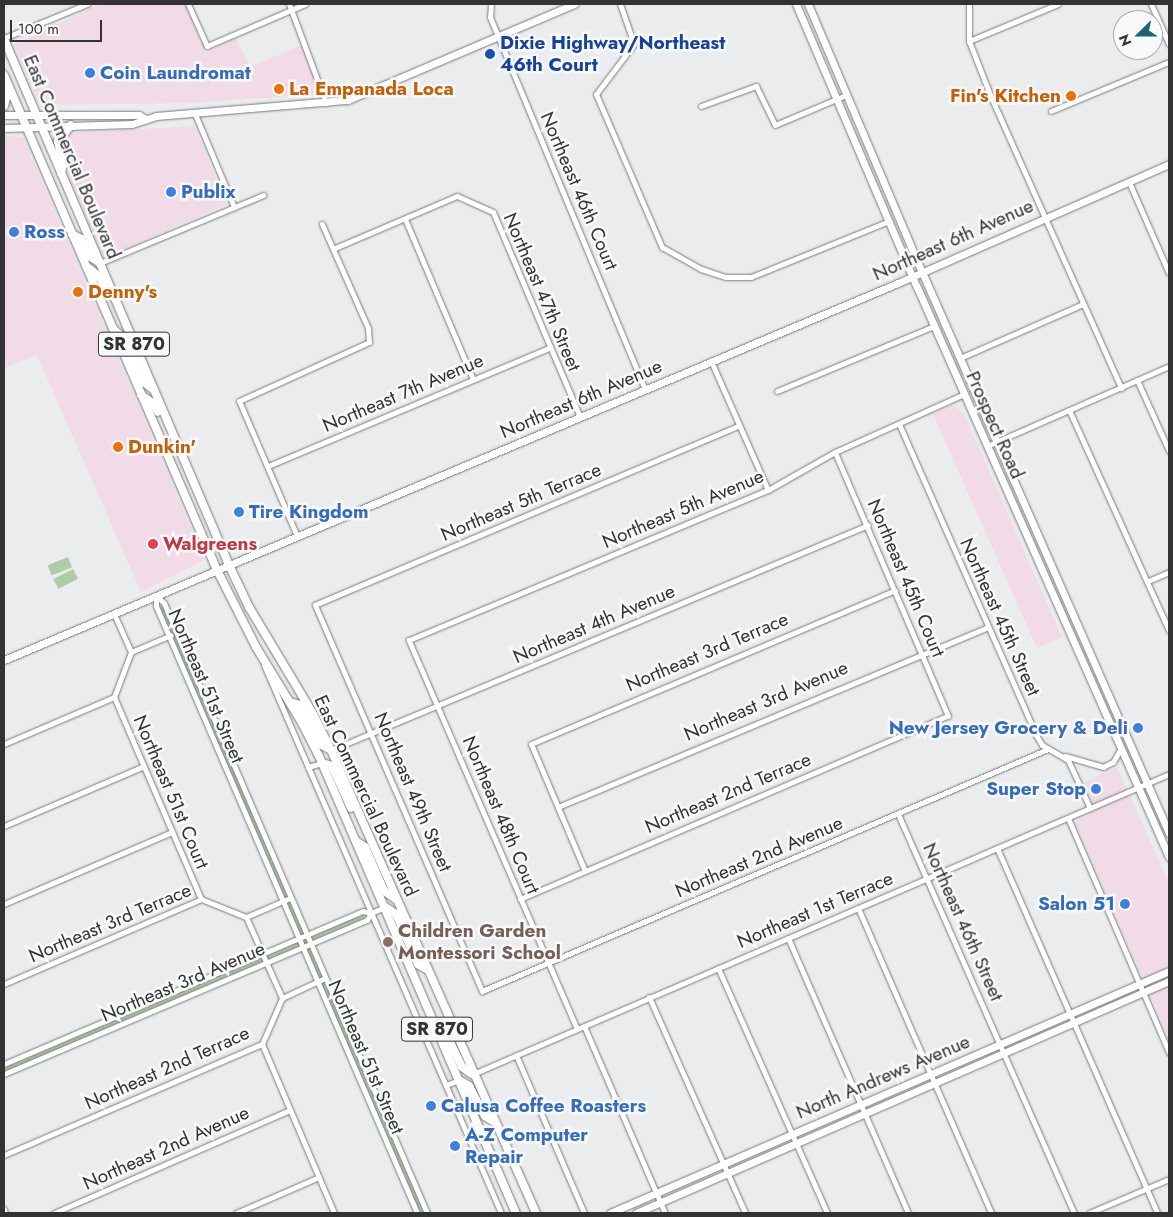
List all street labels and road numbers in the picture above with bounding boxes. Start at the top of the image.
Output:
street label: East Commercial Boulevard [19,52,125,262]
street label: Northeast 46th Court [535,108,623,274]
street label: Northeast 6th Avenue [869,194,1037,286]
street label: Northeast 47th Street [498,209,586,375]
road number: SR 870 [98,328,170,359]
street label: Northeast 7th Avenue [319,349,487,437]
street label: Northeast 6th Avenue [497,355,665,443]
street label: Prospect Road [961,368,1029,482]
street label: Northeast 5th Terrace [438,458,604,546]
street label: Northeast 5th Avenue [599,465,767,553]
street label: Northeast 45th Court [862,496,950,660]
street label: Northeast 45th Street [955,535,1045,699]
street label: Northeast 4th Avenue [510,580,678,668]
street label: Northeast 51st Street [163,605,249,767]
street label: Northeast 3rd Terrace [622,607,792,697]
street label: Northeast 3rd Avenue [681,656,851,746]
street label: East Commercial Boulevard [309,692,423,900]
street label: Northeast 49th Street [369,709,457,875]
street label: Northeast 51st Court [128,712,214,872]
street label: Northeast 48th Court [457,733,545,897]
street label: Northeast 2nd Terrace [642,748,814,838]
street label: Northeast 2nd Avenue [672,811,846,903]
street label: Northeast 46th Street [918,839,1008,1005]
street label: Northeast 1st Terrace [734,867,896,953]
street label: Northeast 3rd Terrace [25,878,195,968]
street label: Northeast 3rd Avenue [98,937,268,1027]
street label: Northeast 51st Street [323,976,409,1138]
road number: SR 870 [401,1014,473,1044]
street label: Northeast 2nd Terrace [81,1021,253,1115]
street label: North Andrews Avenue [793,1030,973,1124]
street label: Northeast 2nd Avenue [79,1101,253,1195]

